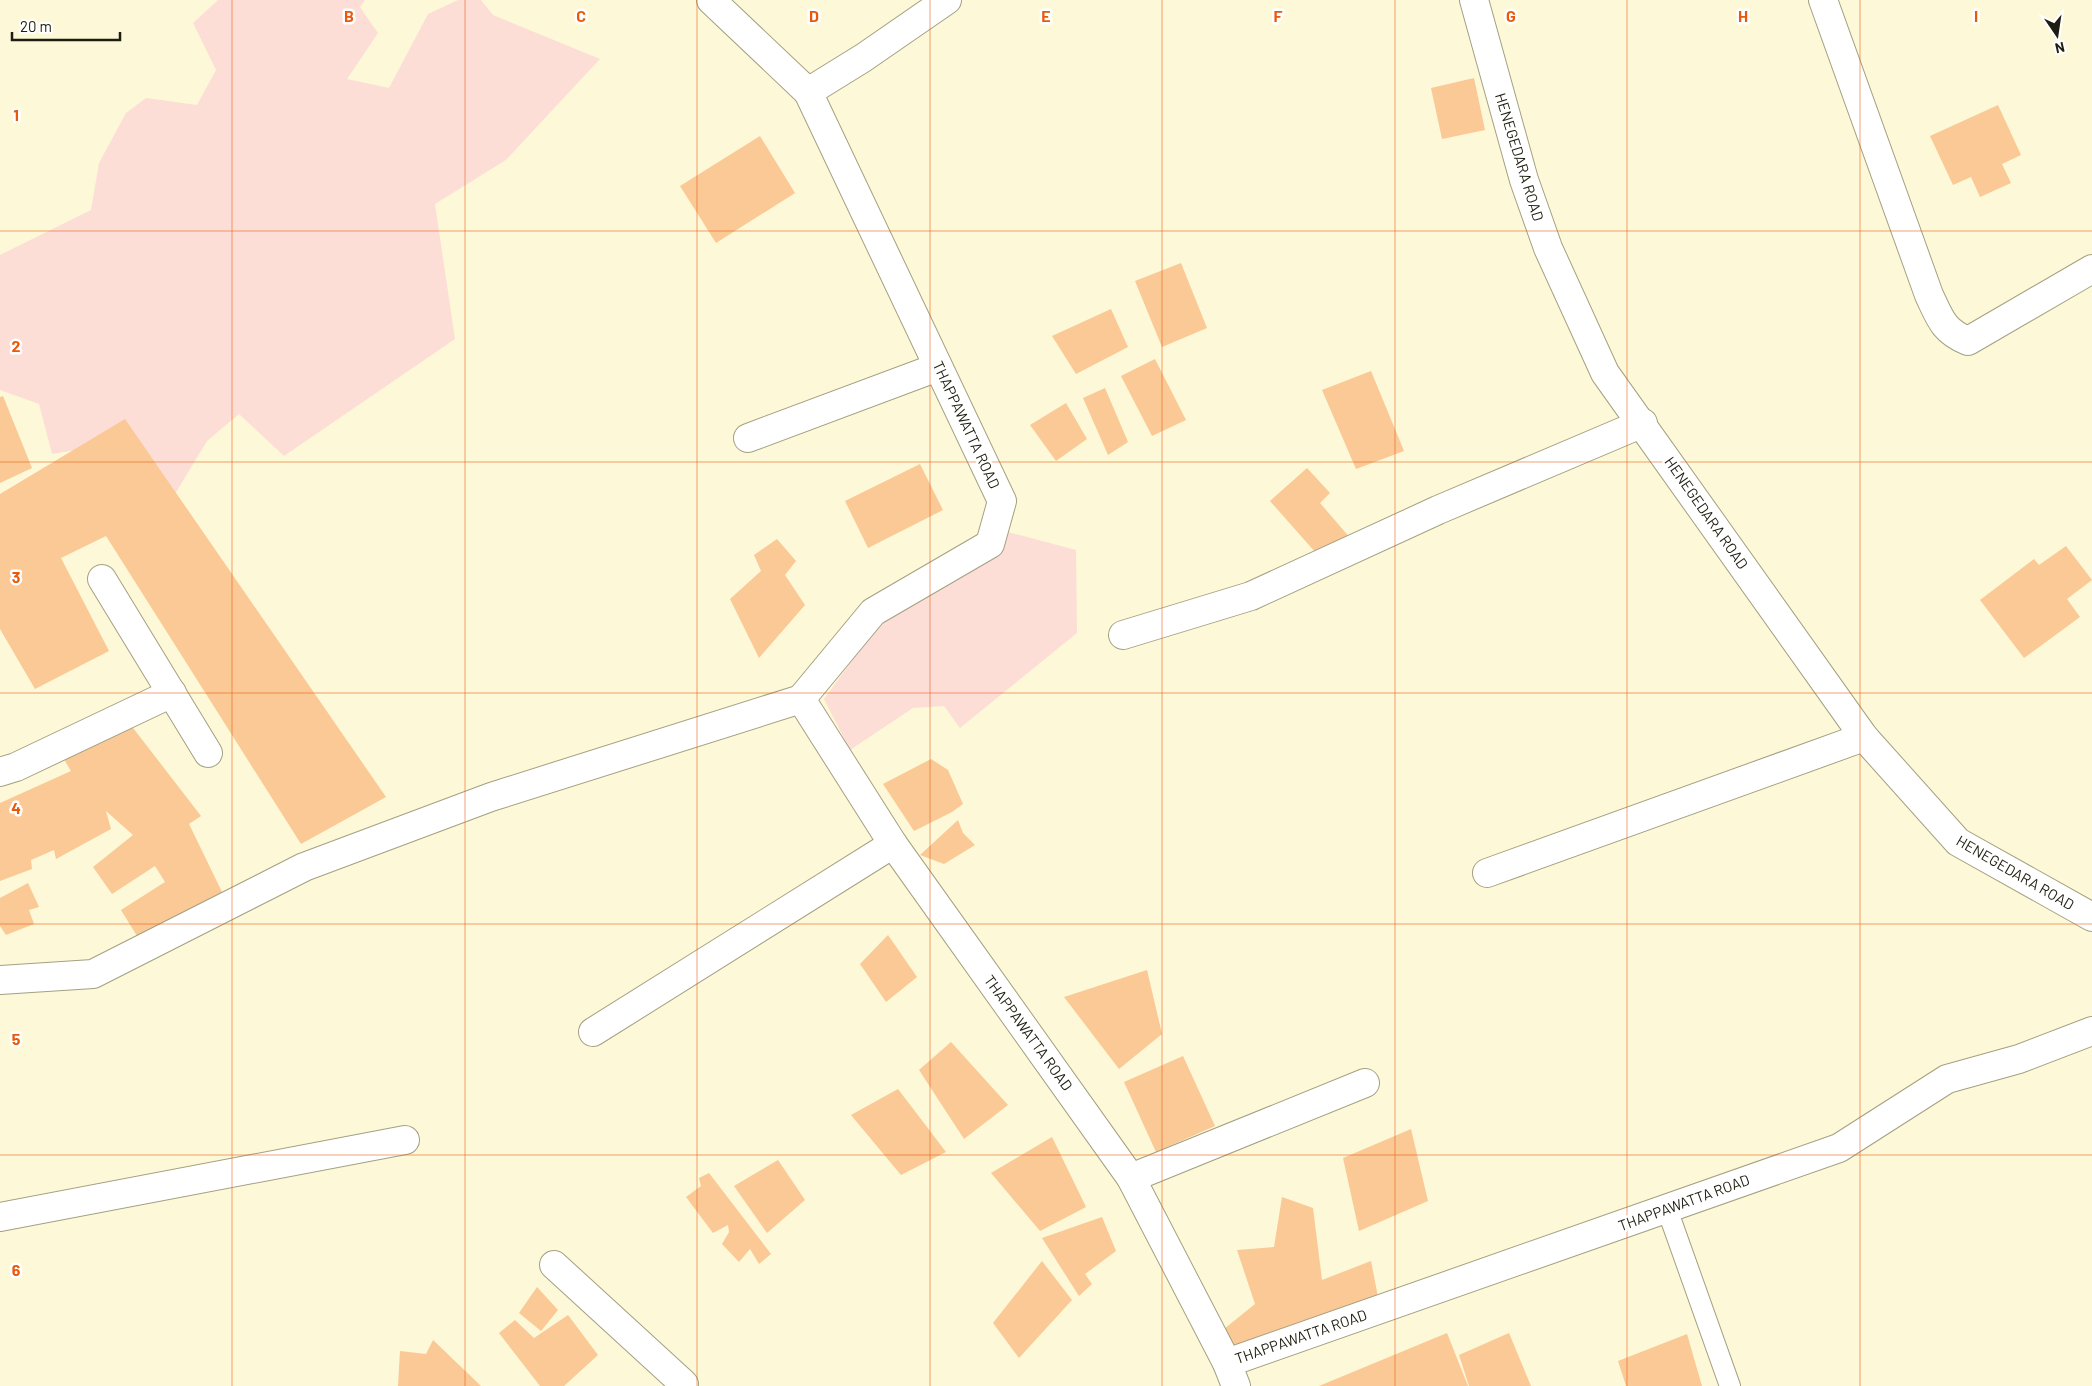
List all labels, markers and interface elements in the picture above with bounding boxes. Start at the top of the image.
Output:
text: B [344,6,354,25]
text: C [576,6,586,25]
text: D [809,6,819,25]
text: E [1041,6,1051,25]
text: F [1274,6,1283,25]
text: G [1506,6,1516,25]
text: H [1738,6,1748,25]
text: I [1974,6,1978,25]
scale bar [12,10,120,42]
north arrow [2032,10,2082,60]
text: 20 m [20,17,52,35]
text: N [2054,39,2066,57]
street label: HENEGEDARA ROAD [1492,91,1548,223]
text: 1 [13,105,19,124]
text: 2 [12,336,21,355]
street label: THAPPAWATTA ROAD [929,358,1004,491]
street label: HENEGEDARA ROAD [1661,453,1752,572]
text: 3 [12,567,20,586]
text: 4 [11,798,21,817]
street label: HENEGEDARA ROAD [1953,831,2078,913]
street label: THAPPAWATTA ROAD [981,971,1077,1094]
text: 5 [12,1029,21,1048]
street label: THAPPAWATTA ROAD [1616,1170,1752,1234]
text: 6 [12,1260,21,1279]
street label: THAPPAWATTA ROAD [1232,1305,1369,1367]

